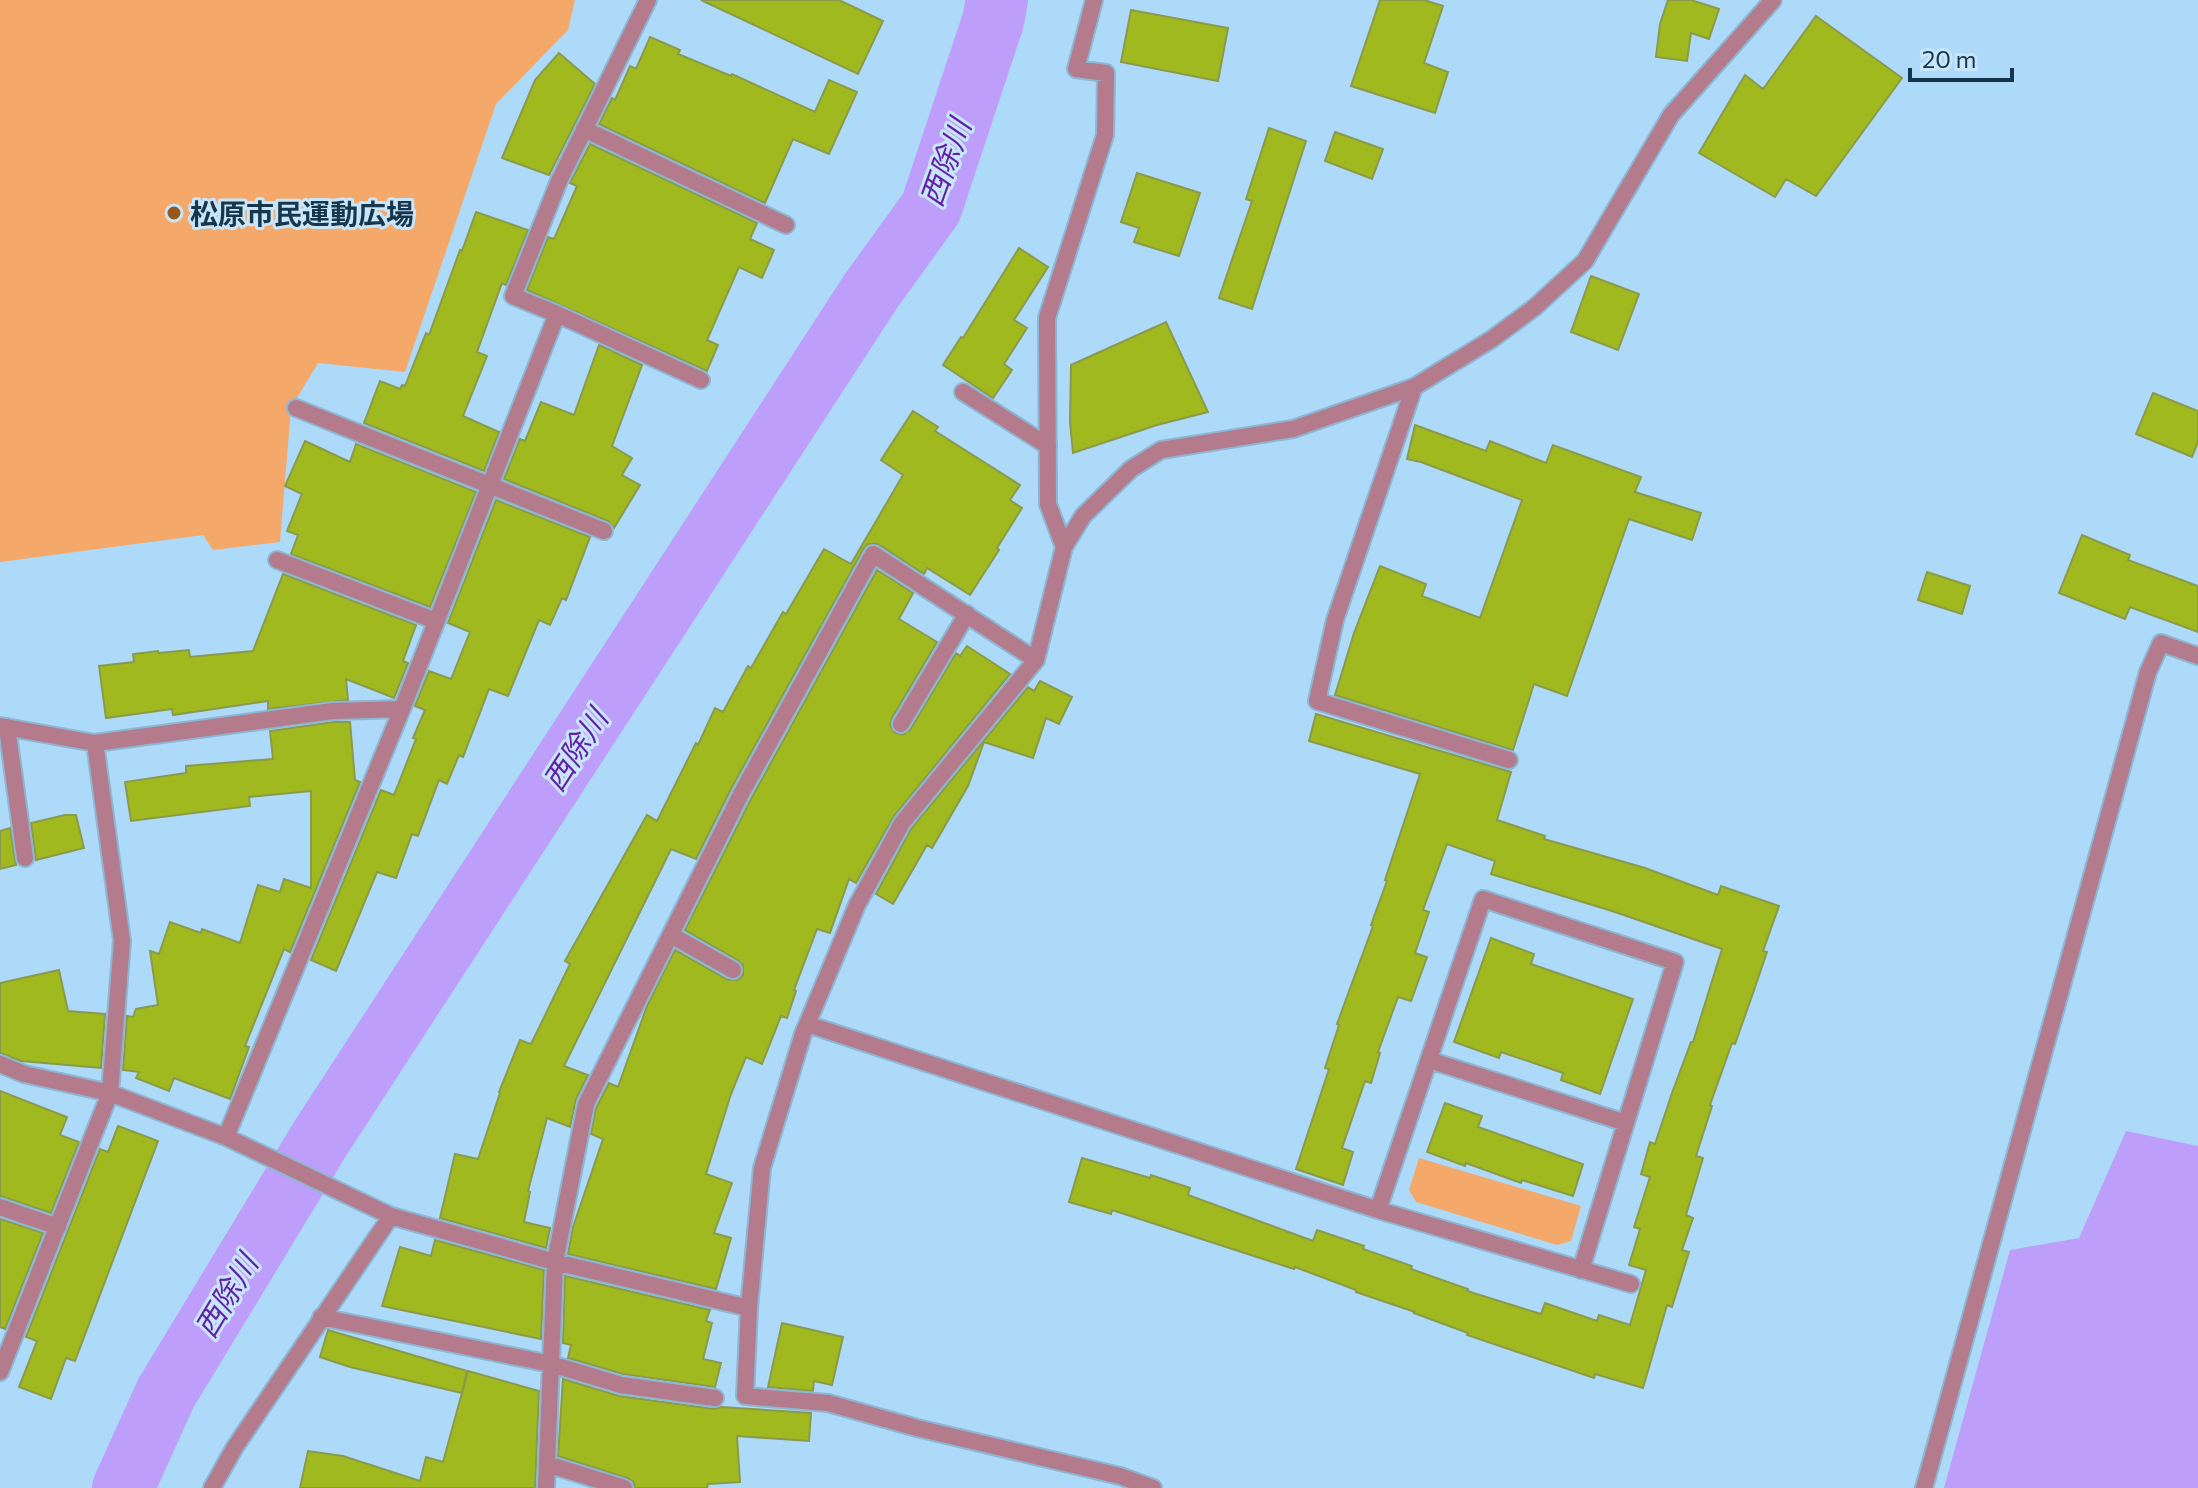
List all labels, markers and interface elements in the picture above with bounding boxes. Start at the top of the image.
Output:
scale bar [1910,32,2012,82]
text: 20 m [1922,44,1976,73]
water label: 西除川 [911,111,978,211]
place label: 松原市民運動広場 [190,196,414,230]
marker: 松原市民運動広場 [165,204,183,222]
water label: 西除川 [534,699,616,797]
water label: 西除川 [186,1244,266,1343]

